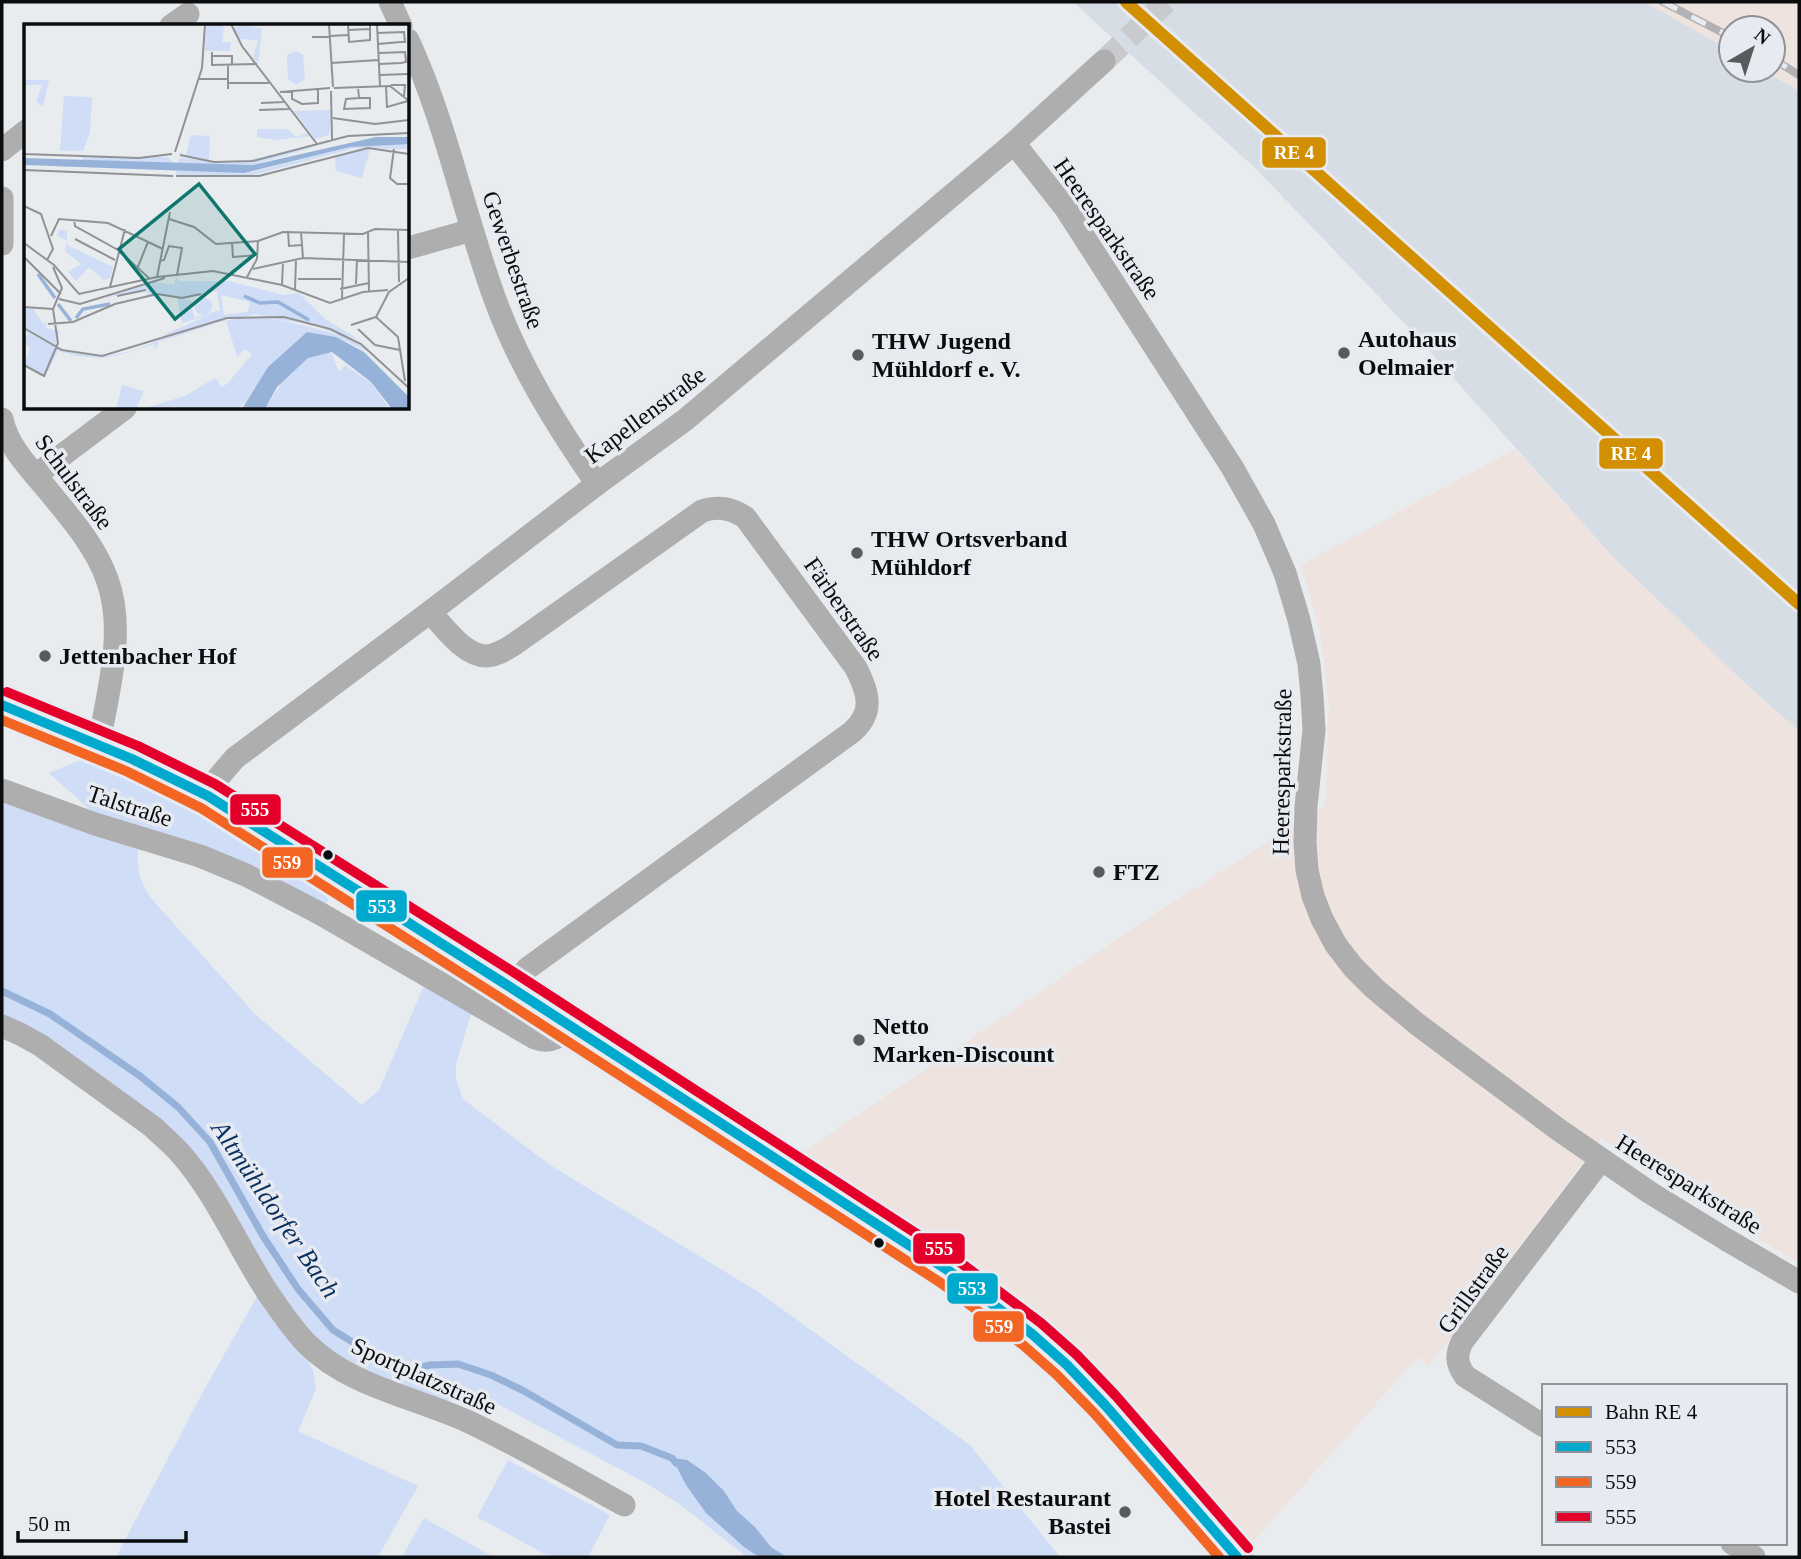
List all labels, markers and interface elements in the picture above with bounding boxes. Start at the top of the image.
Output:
north arrow [1717,14,1787,84]
inset map [24,24,410,410]
text: N [1750,24,1775,49]
line badge: RE 4 [1261,136,1327,169]
text: RE 4 [1274,142,1315,163]
street label: Heeresparkstraße [1049,153,1165,305]
street label: Gewerbestraße [477,188,549,332]
place label: Autohaus Oelmaier [1358,326,1457,380]
place label: THW Jugend Mühldorf e. V. [872,328,1020,382]
marker: Autohaus Oelmaier [1336,345,1352,361]
marker: THW Jugend Mühldorf e. V. [850,347,866,363]
street label: Kapellenstraße [580,361,710,469]
street label: Schulstraße [30,429,118,535]
line badge: RE 4 [1598,437,1664,470]
text: RE 4 [1611,443,1652,464]
place label: THW Ortsverband Mühldorf [871,526,1068,580]
marker: THW Ortsverband Mühldorf [849,545,865,561]
street label: Färberstraße [799,552,889,666]
place label: Jettenbacher Hof [59,643,238,669]
marker: Jettenbacher Hof [37,648,53,664]
street label: Heeresparkstraße [1268,688,1296,856]
street label: Talstraße [84,780,176,832]
line badge: 555 [229,793,282,826]
text: 555 [241,799,269,820]
line badge: 559 [261,846,314,879]
unlabelled marker [321,848,335,862]
text: 559 [273,852,301,873]
place label: FTZ [1113,859,1160,885]
marker: FTZ [1091,864,1107,880]
line badge: 553 [355,889,408,923]
text: 553 [368,896,396,917]
place label: Netto Marken-Discount [873,1013,1054,1067]
marker: Netto Marken-Discount [851,1032,867,1048]
water label: Altmühldorfer Bach [204,1114,346,1303]
street label: Heeresparkstraße [1611,1129,1767,1239]
line badge: 555 [912,1232,966,1265]
unlabelled marker [872,1236,886,1250]
text: 555 [925,1238,953,1259]
street label: Grillstraße [1432,1240,1514,1338]
line badge: 553 [946,1272,999,1305]
text: 553 [958,1278,986,1299]
line badge: 559 [972,1310,1025,1343]
text: 559 [985,1316,1013,1337]
street label: Sportplatzstraße [347,1332,501,1420]
legend [1542,1384,1787,1545]
text: Bahn RE 4 [1605,1400,1698,1424]
text: 553 [1605,1435,1637,1459]
text: 559 [1605,1470,1637,1494]
place label: Hotel Restaurant Bastei [934,1485,1111,1539]
scale bar [18,1500,186,1544]
marker: Hotel Restaurant Bastei [1117,1504,1133,1520]
text: 555 [1605,1505,1637,1529]
text: 50 m [28,1512,71,1536]

